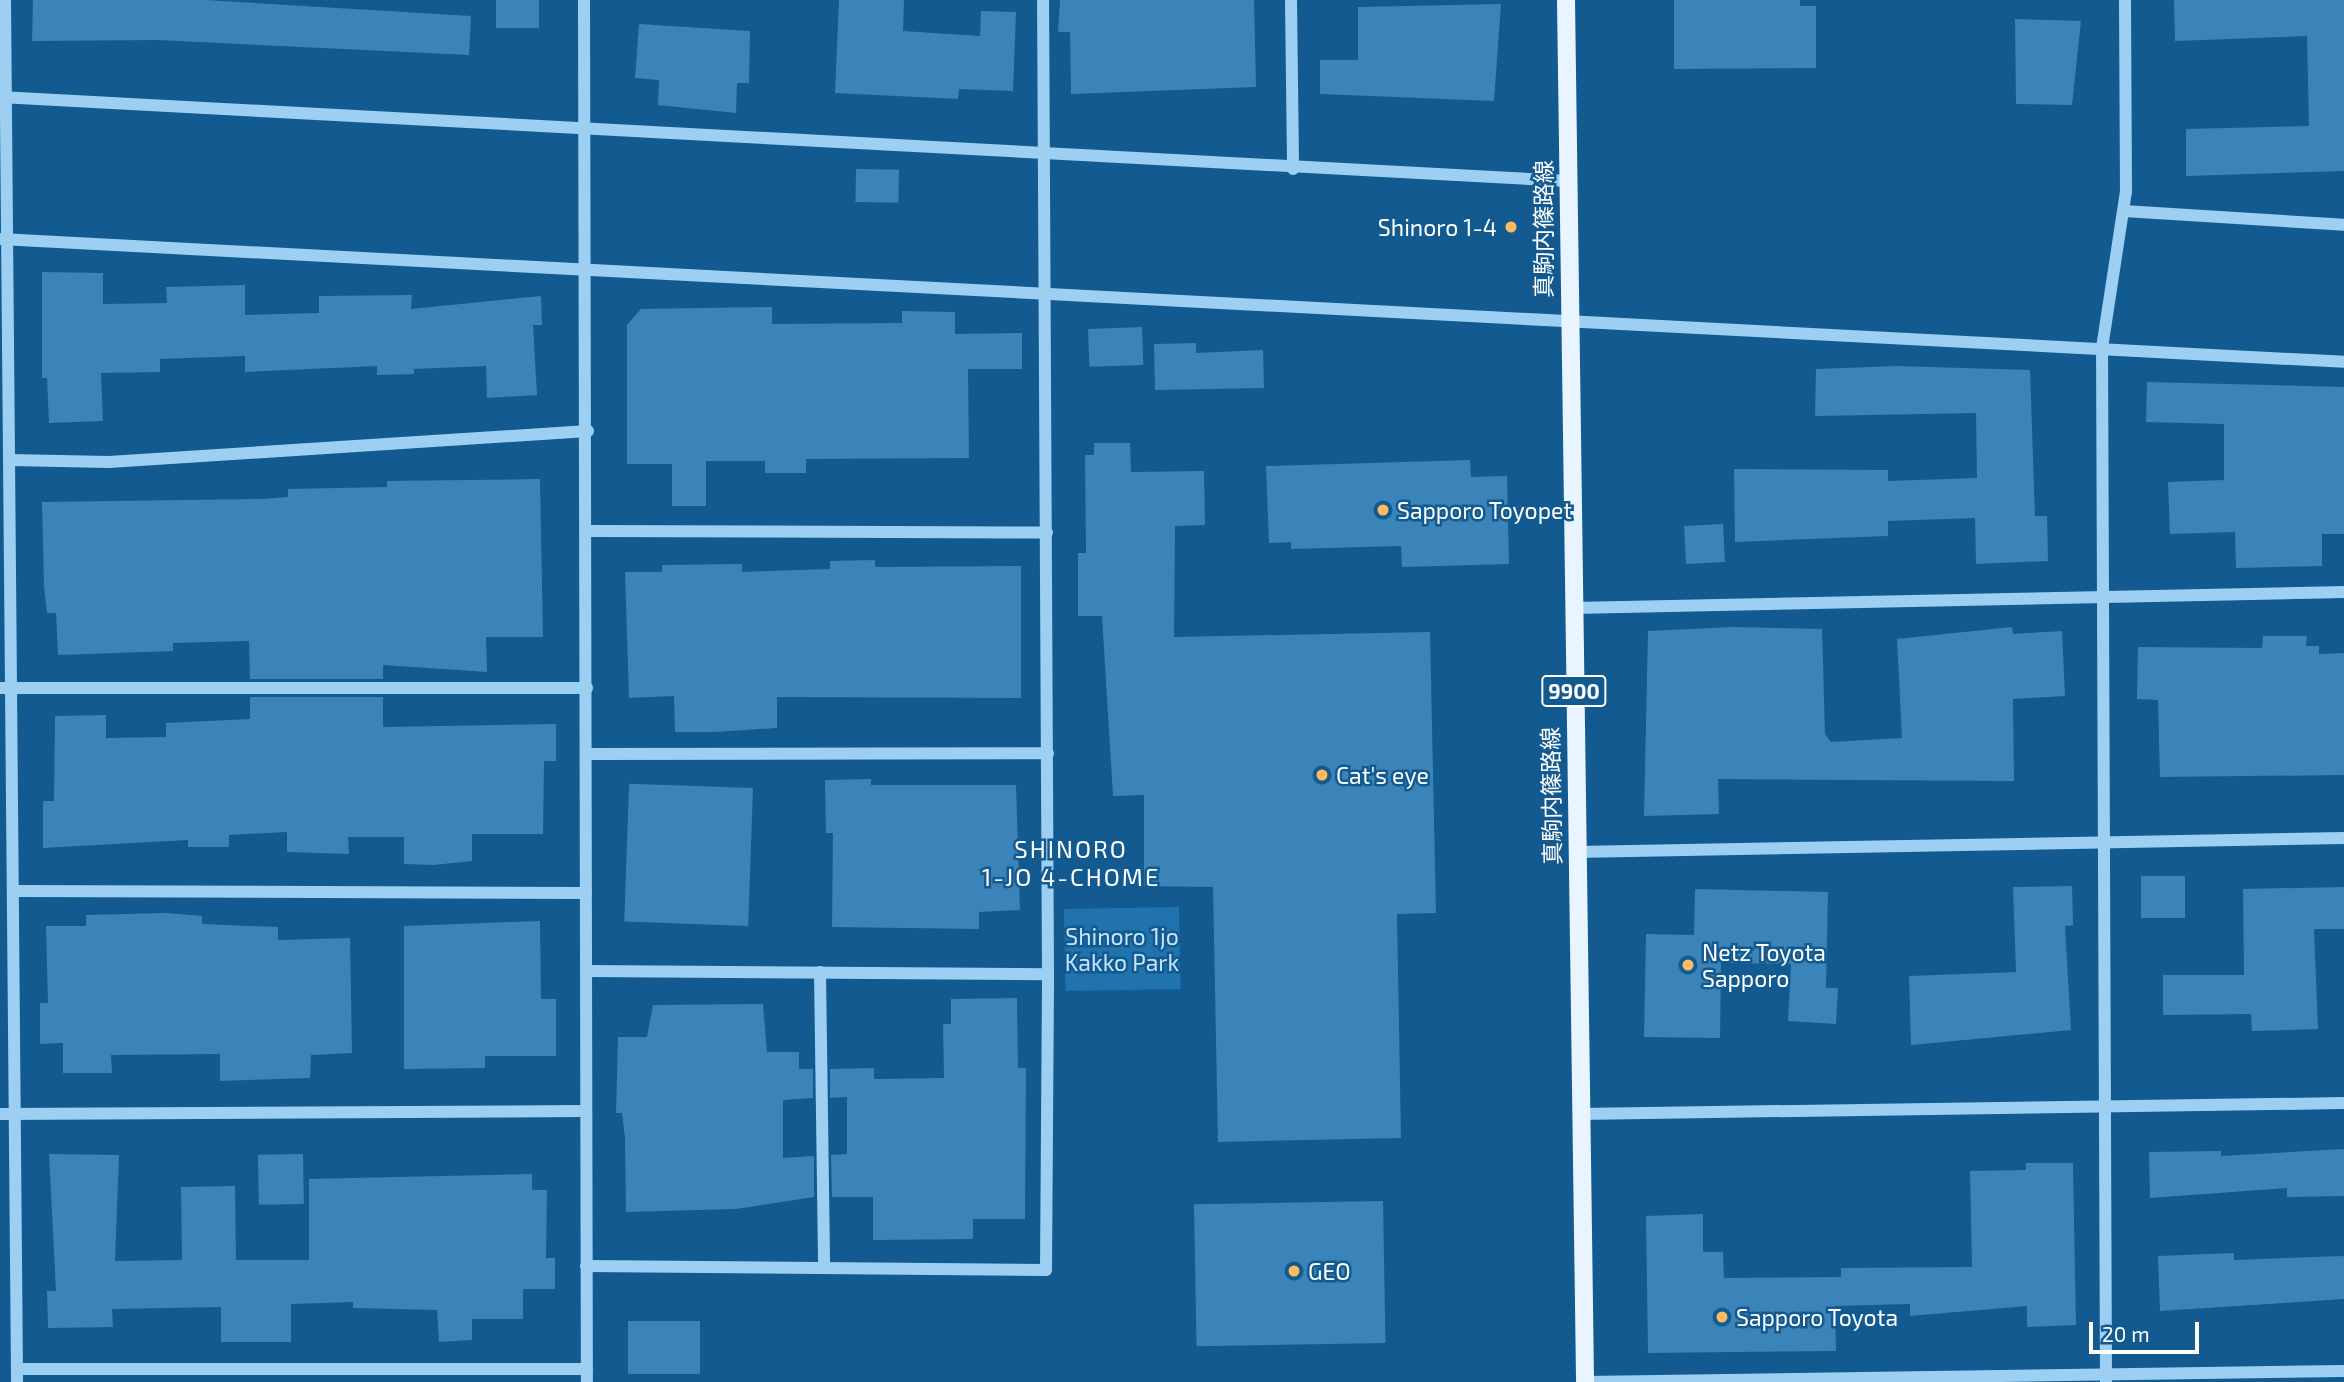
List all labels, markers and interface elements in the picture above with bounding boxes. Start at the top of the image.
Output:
street label: 真駒内篠路線 [1529,160,1557,298]
place label: Shinoro 1-4 [1378,213,1497,241]
marker: Shinoro 1-4 [1503,219,1519,235]
place label: Sapporo Toyopet [1397,496,1573,524]
marker: Sapporo Toyopet [1375,502,1391,518]
road number: 9900 [1541,674,1607,708]
street label: 真駒内篠路線 [1536,727,1566,865]
place label: Cat's eye [1336,761,1429,789]
marker: Cat's eye [1314,767,1330,783]
district label: SHINORO 1-JO 4-CHOME [983,835,1159,891]
park label: Shinoro 1jo Kakko Park [1065,922,1179,976]
place label: Netz Toyota Sapporo [1702,938,1826,992]
marker: Netz Toyota Sapporo [1680,957,1696,973]
place label: GEO [1308,1257,1351,1285]
marker: GEO [1286,1263,1302,1279]
place label: Sapporo Toyota [1736,1303,1899,1331]
scale bar [2092,1308,2202,1352]
marker: Sapporo Toyota [1714,1309,1730,1325]
text: 20 m [2102,1321,2150,1346]

